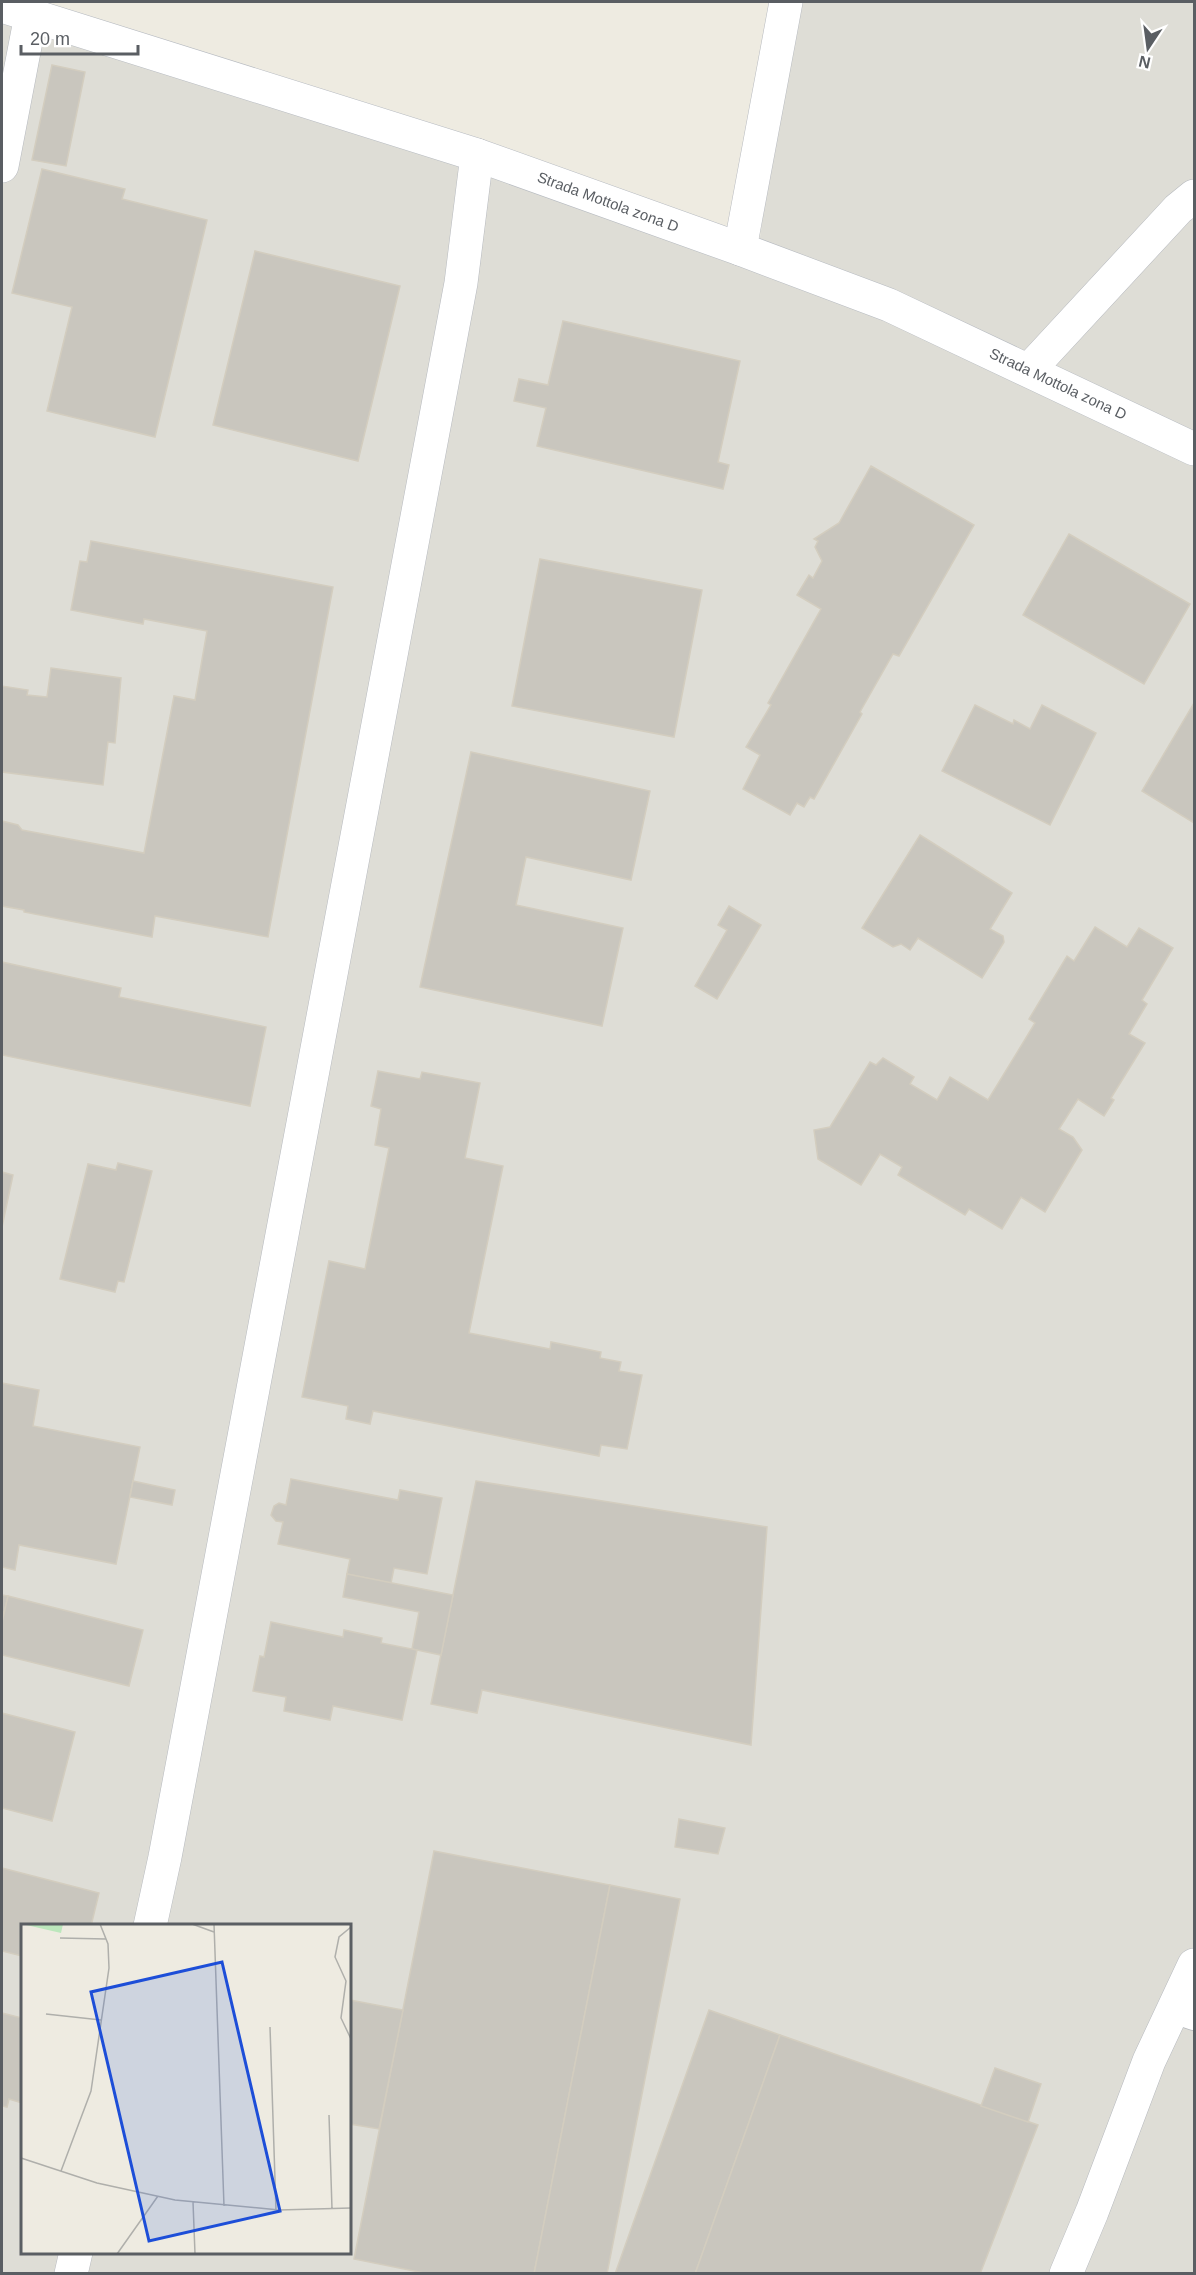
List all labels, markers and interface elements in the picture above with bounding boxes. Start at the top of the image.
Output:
scale bar [21,18,138,56]
north arrow [1118,18,1178,78]
text: 20 m [30,29,70,49]
text: N [1137,53,1152,72]
street label: Strada Mottola zona D [535,168,681,235]
street label: Strada Mottola zona D [987,344,1130,423]
inset map [21,1924,351,2254]

